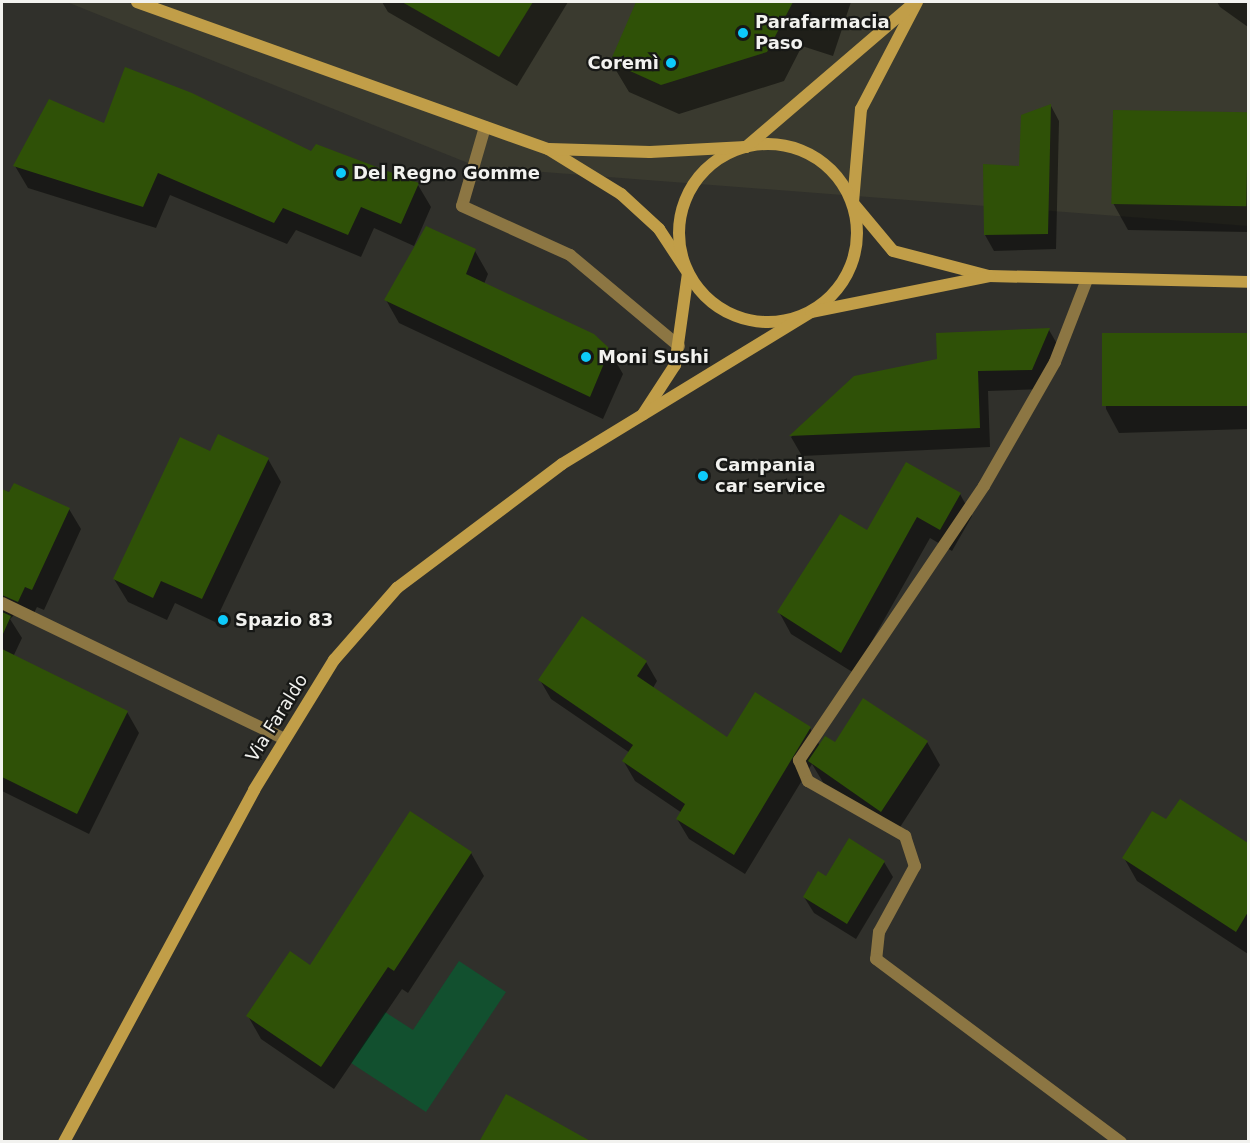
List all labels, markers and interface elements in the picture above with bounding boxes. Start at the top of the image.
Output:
place label: Parafarmacia Paso [755,12,890,54]
marker: Parafarmacia Paso [736,26,750,40]
place label: Coremì [587,52,659,74]
marker: Coremì [664,56,678,70]
place label: Del Regno Gomme [353,162,540,184]
marker: Del Regno Gomme [334,166,348,180]
place label: Moni Sushi [598,346,709,368]
marker: Moni Sushi [579,350,593,364]
place label: Campania car service [715,455,826,498]
marker: Campania car service [696,469,710,483]
place label: Spazio 83 [235,609,333,631]
marker: Spazio 83 [216,613,230,627]
street label: Via Faraldo [242,670,312,766]

